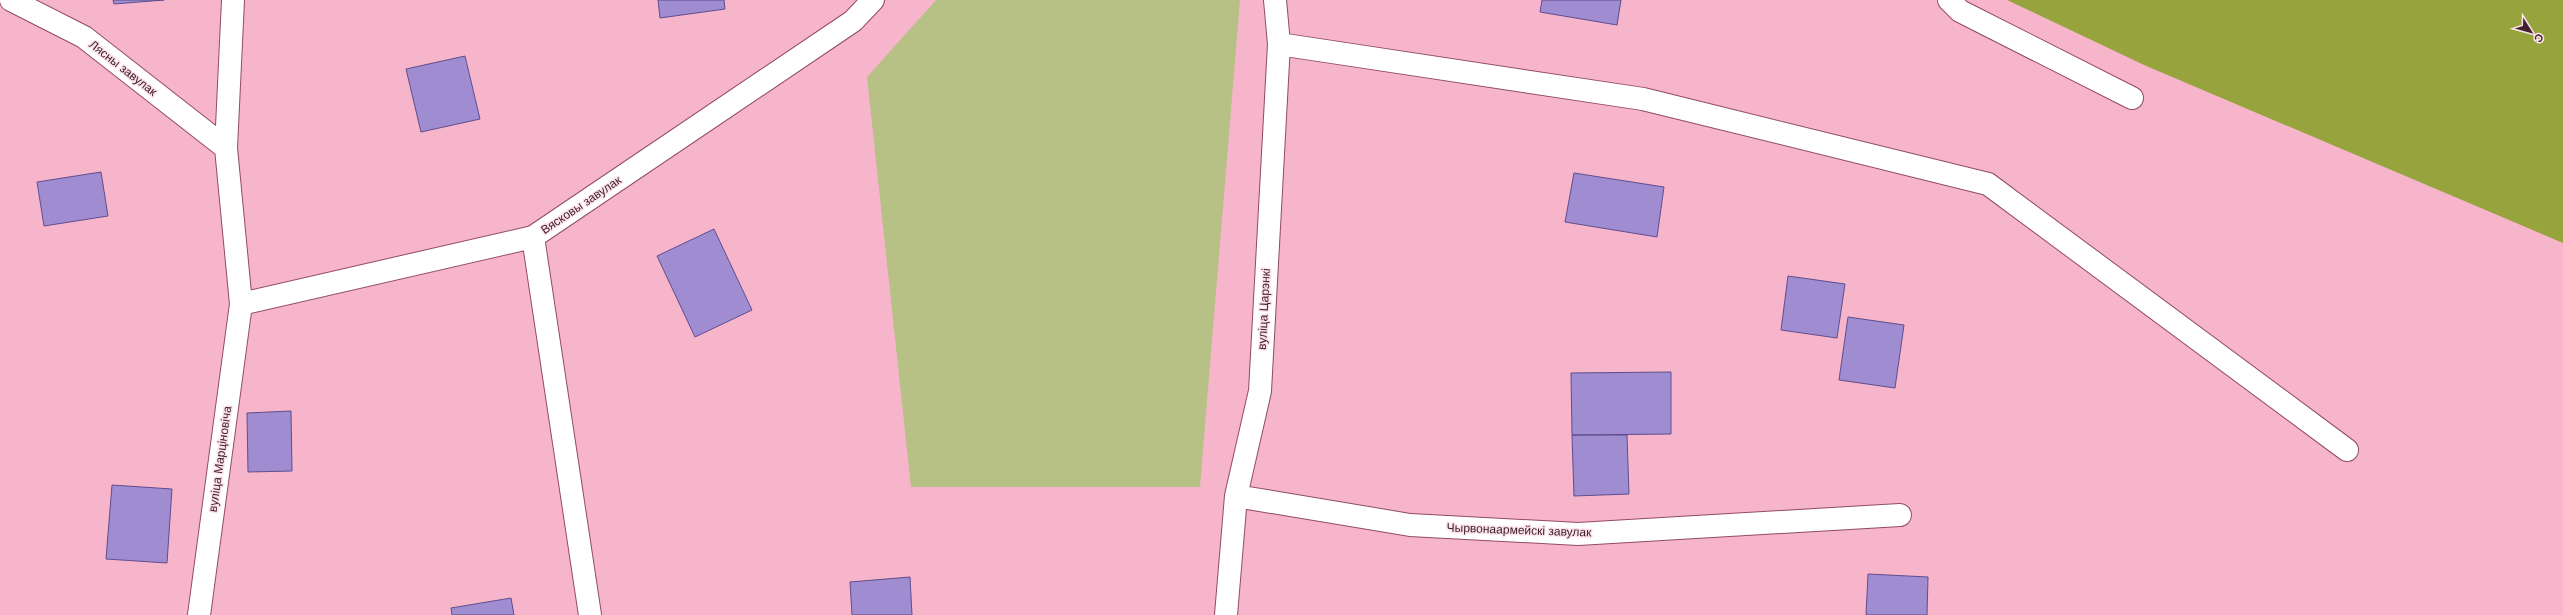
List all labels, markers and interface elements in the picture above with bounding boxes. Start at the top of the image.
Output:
north arrow [2511,12,2551,52]
text: С [2532,31,2546,45]
street label: Лясны завулак [86,37,160,99]
street label: Вясковы завулак [538,173,624,237]
street label: вуліца Царэнкі [1255,268,1273,350]
street label: вуліца Марціновіча [206,405,234,513]
street label: Чырвонаармейскі завулак [1446,520,1592,540]

